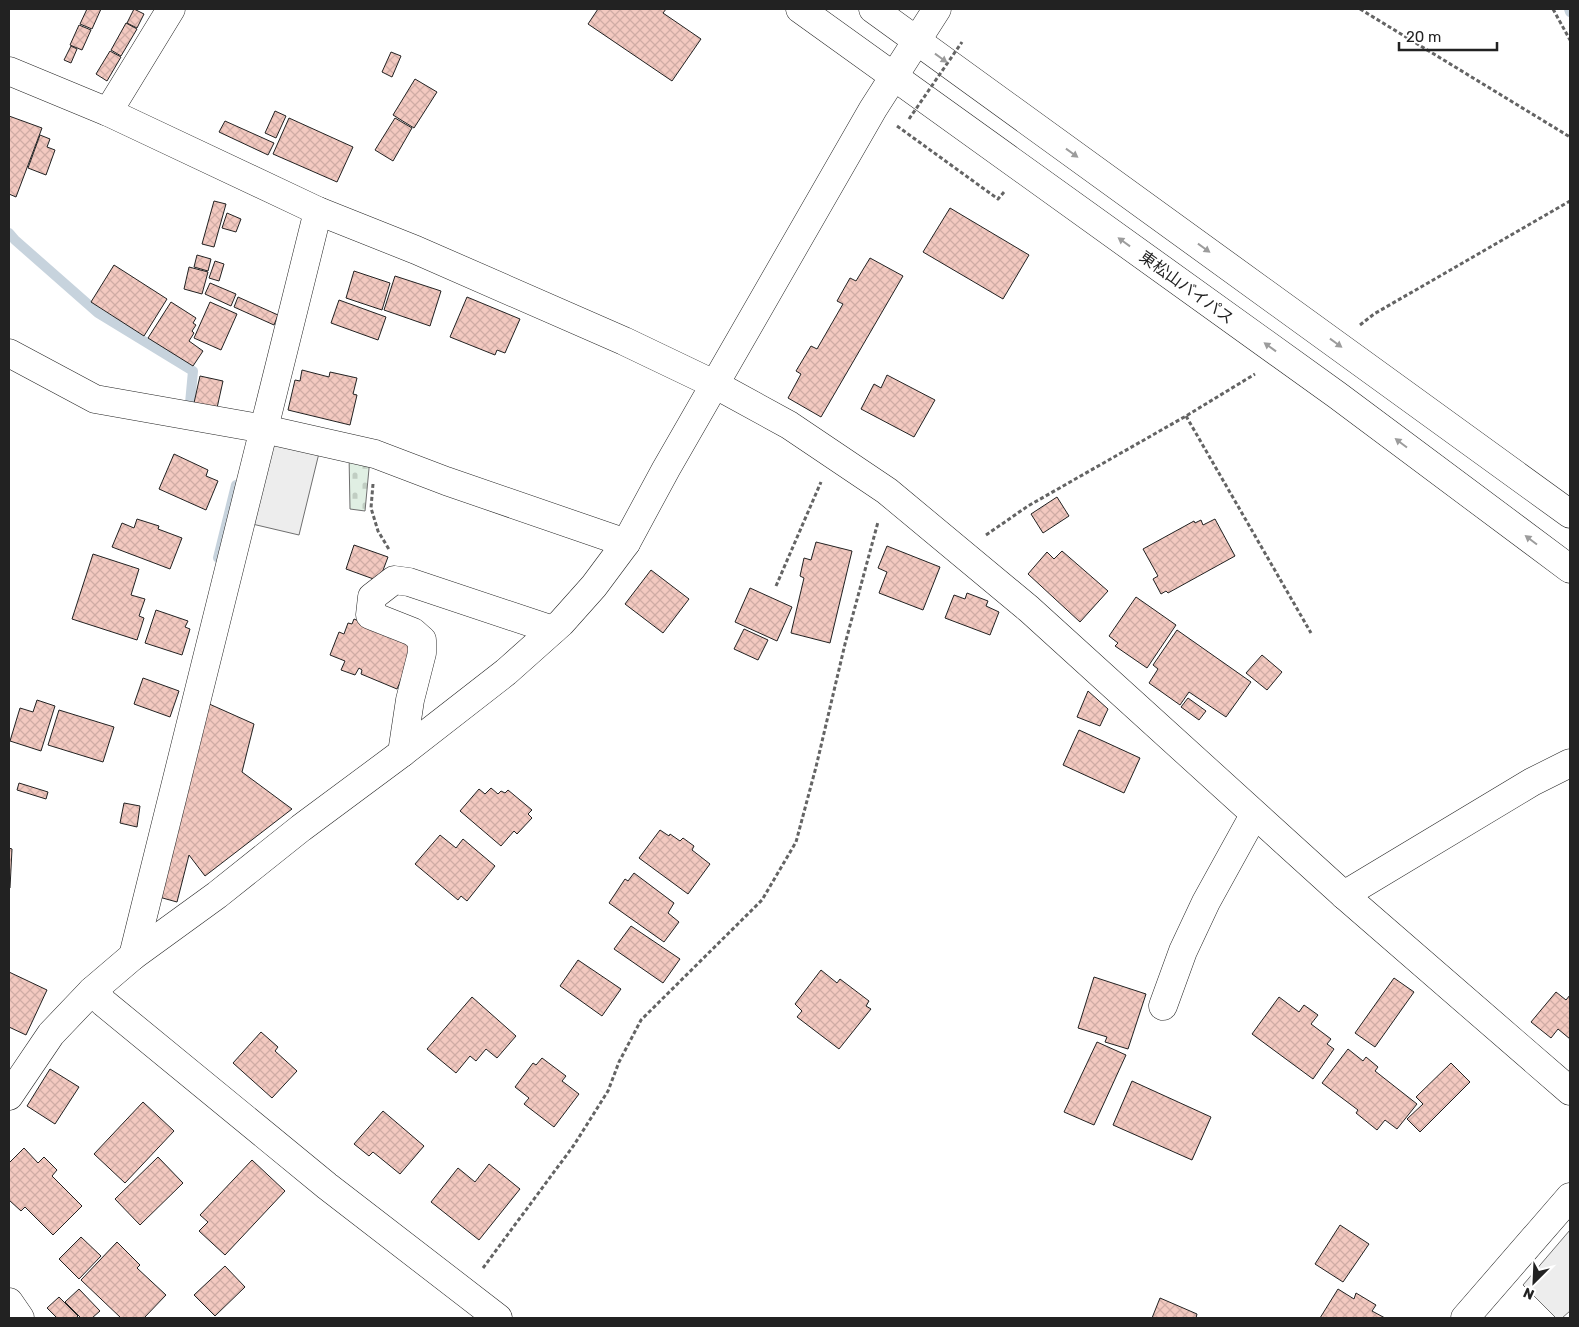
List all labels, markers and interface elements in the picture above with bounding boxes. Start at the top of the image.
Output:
scale bar [1399,20,1496,52]
text: 20 m [1406,28,1441,46]
one-way arrow [934,53,947,63]
one-way arrow [1065,148,1079,158]
one-way arrow [1117,237,1131,247]
one-way arrow [1197,243,1211,253]
street label: 東松山バイパス [1136,247,1237,328]
one-way arrow [1329,338,1343,348]
one-way arrow [1263,342,1277,352]
one-way arrow [1394,438,1408,448]
one-way arrow [1524,535,1538,545]
north arrow [1509,1257,1559,1307]
text: N [1521,1284,1537,1303]

